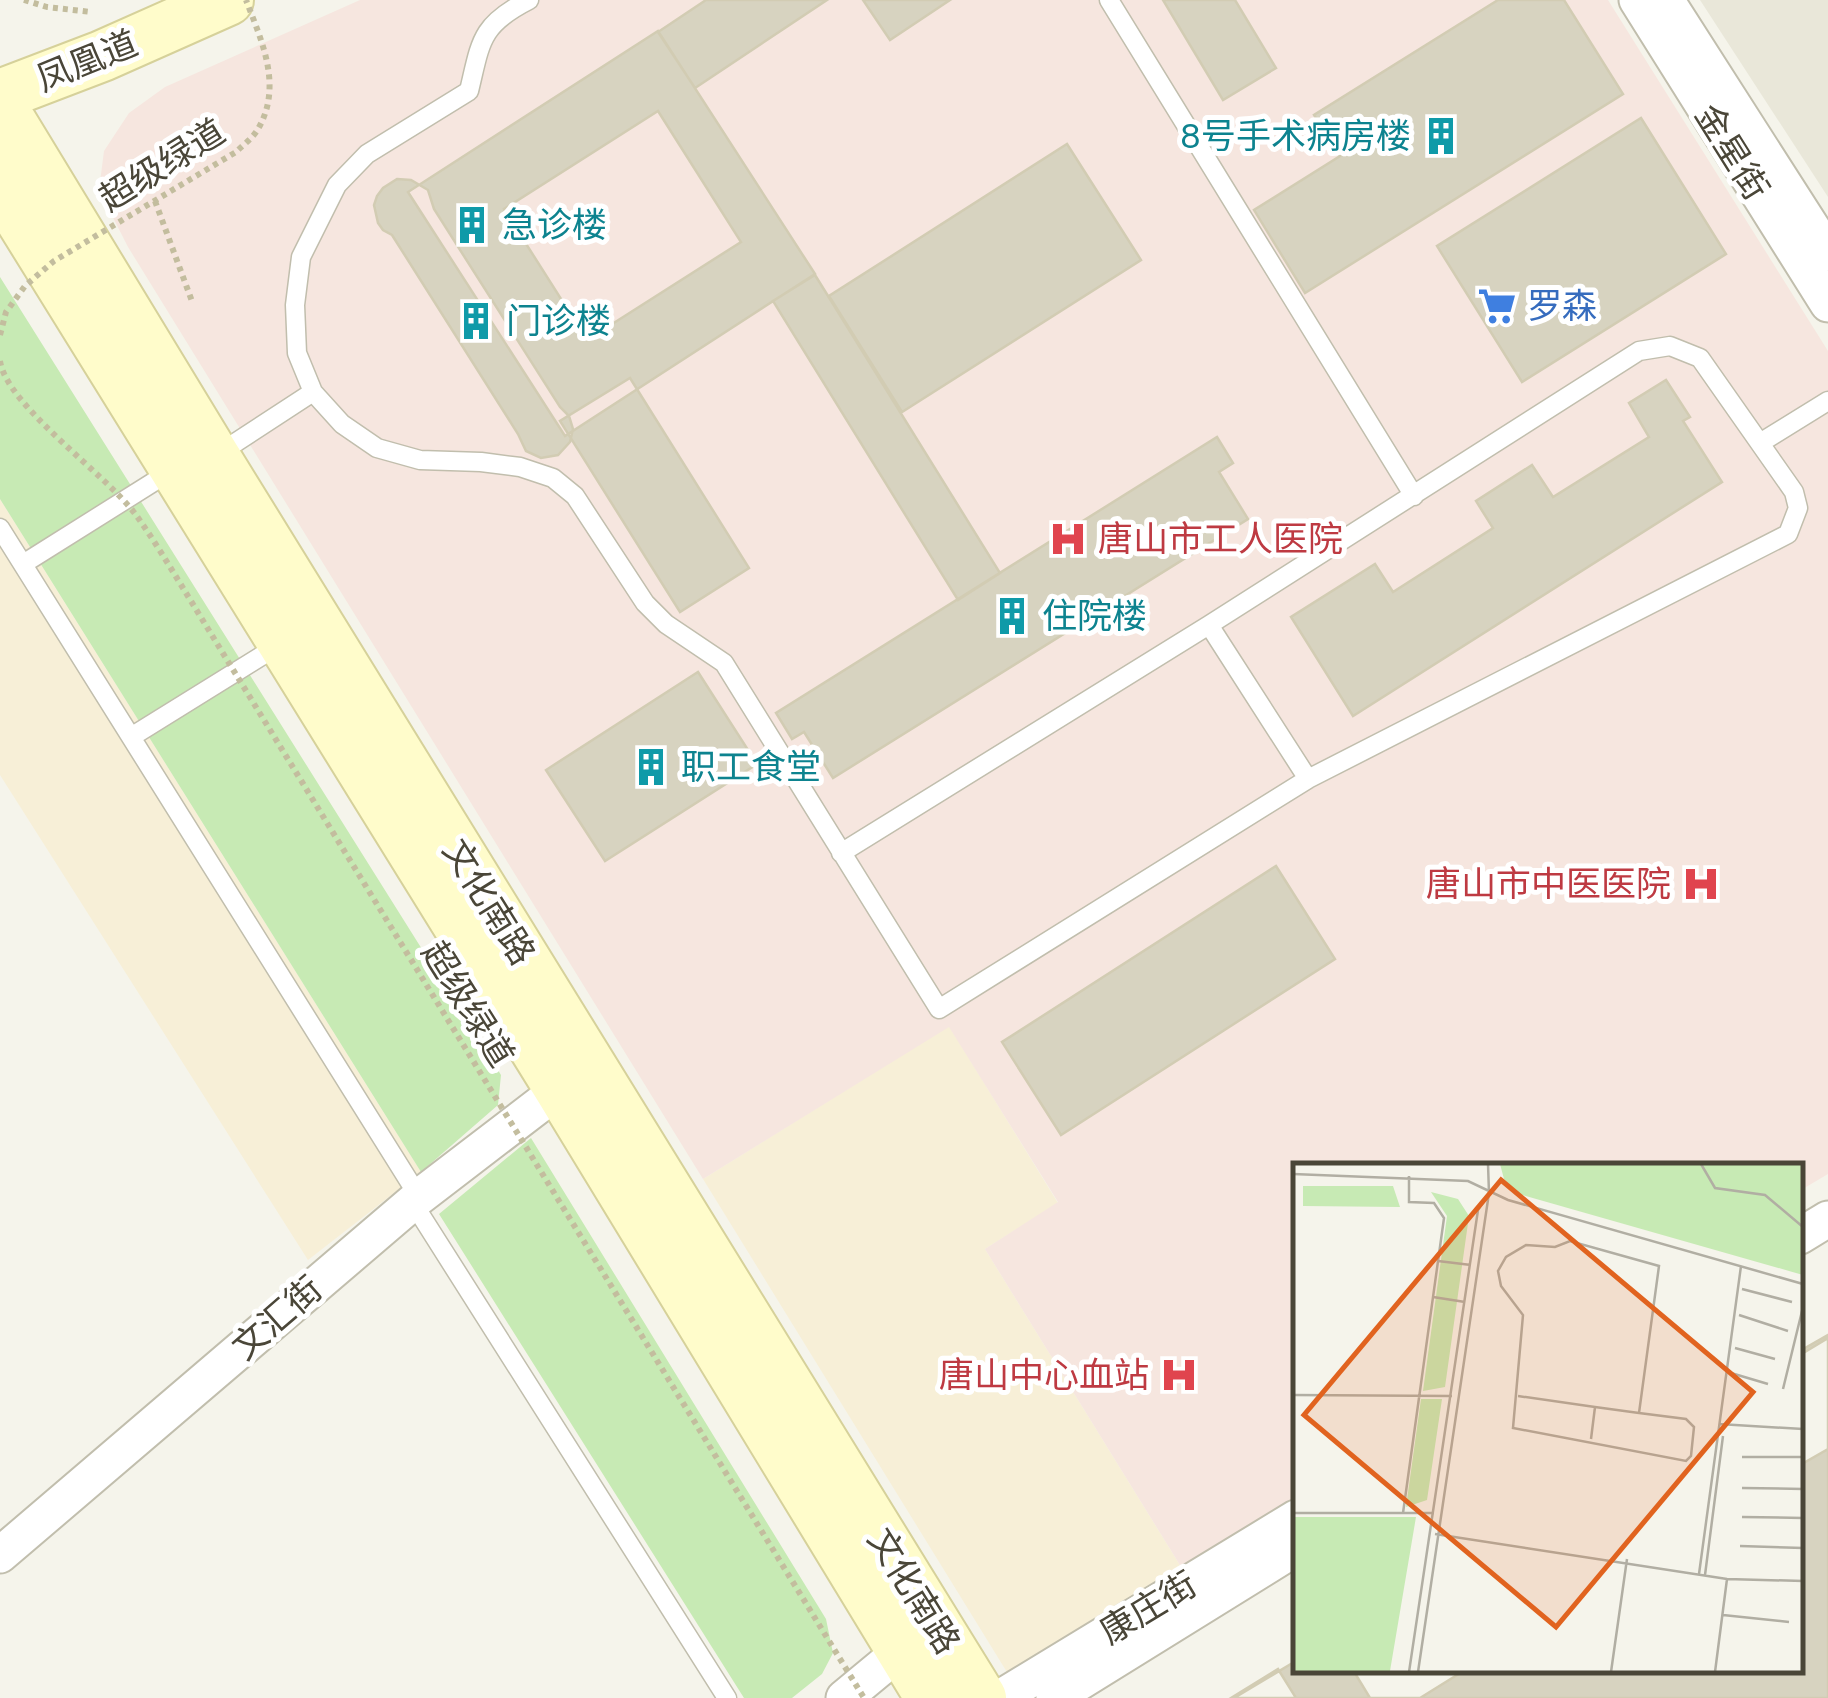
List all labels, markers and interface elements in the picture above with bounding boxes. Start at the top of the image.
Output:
street label: 凤凰道 [30,20,144,102]
street label: 金星街 [1685,95,1779,209]
street label: 超级绿道 [90,108,234,222]
place label: 8号手术病房楼 [1180,113,1411,159]
building icon: 8号手术病房楼 [1420,115,1462,157]
place label: 急诊楼 [502,202,607,248]
building icon: 急诊楼 [451,204,493,246]
place label: 罗森 [1527,283,1597,329]
supermarket icon: 罗森 [1476,285,1518,327]
place label: 门诊楼 [506,298,611,344]
building icon: 门诊楼 [455,300,497,342]
place label: 唐山市工人医院 [1098,516,1343,562]
hospital icon: 唐山市工人医院 [1047,518,1089,560]
place label: 住院楼 [1042,593,1147,639]
building icon: 住院楼 [991,595,1033,637]
place label: 职工食堂 [681,744,821,790]
building icon: 职工食堂 [630,746,672,788]
street label: 文化南路 [432,830,546,974]
place label: 唐山市中医医院 [1426,861,1671,907]
hospital icon: 唐山市中医医院 [1680,863,1722,905]
street label: 超级绿道 [411,932,525,1076]
inset map [1293,1163,1803,1673]
street label: 文汇街 [222,1266,332,1370]
place label: 唐山中心血站 [939,1352,1149,1398]
hospital icon: 唐山中心血站 [1158,1354,1200,1396]
street label: 文化南路 [857,1519,971,1663]
street label: 康庄街 [1091,1561,1205,1655]

